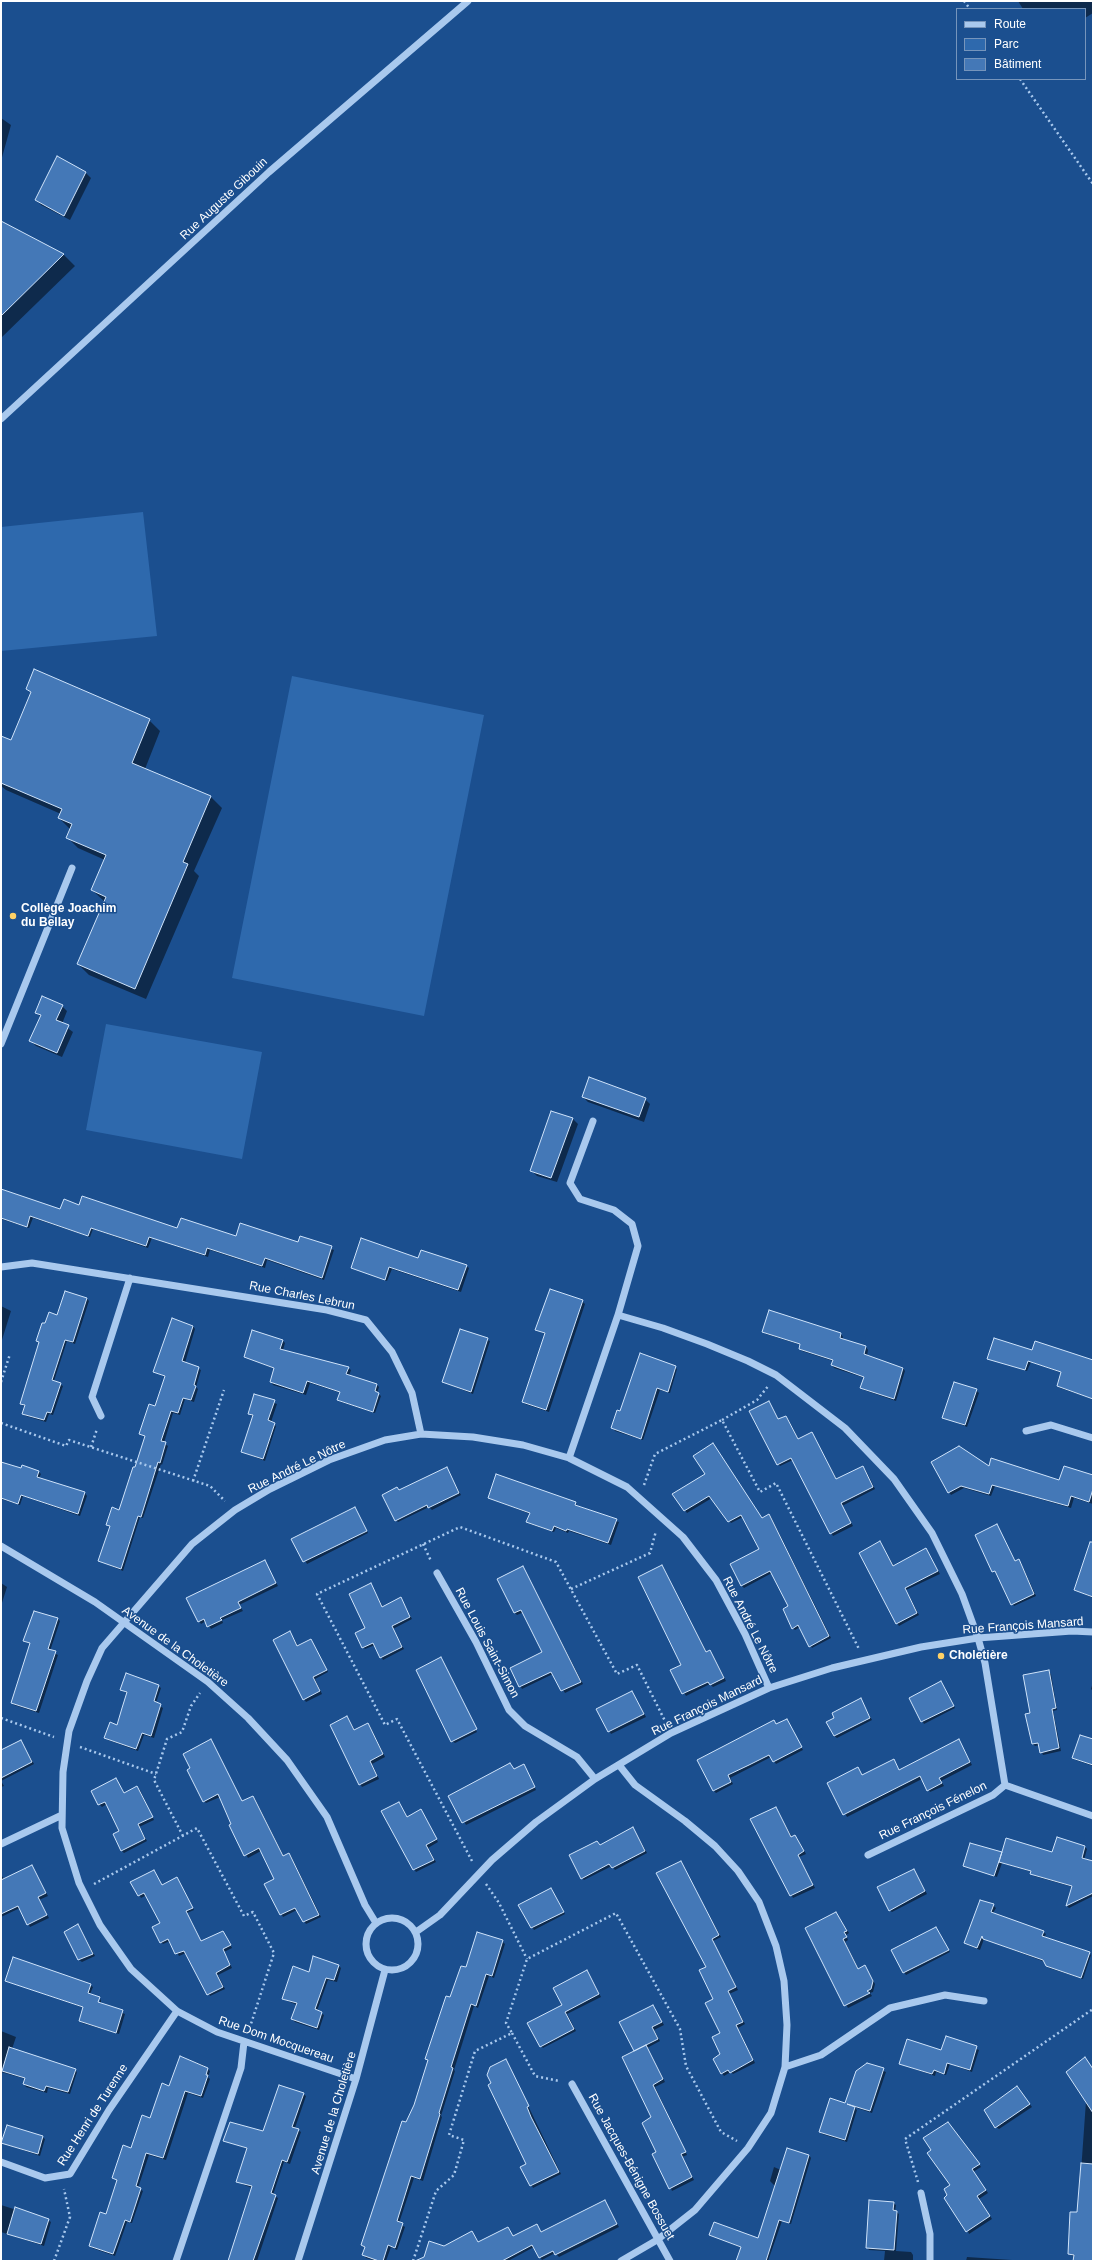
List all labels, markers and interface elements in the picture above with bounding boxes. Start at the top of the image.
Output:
legend [956,8,1086,80]
text: Route [994,17,1026,31]
text: Parc [994,37,1019,51]
text: Bâtiment [994,57,1041,71]
street label: Rue Auguste Gibouin [177,155,271,243]
place label: Collège Joachim du Bellay [21,902,116,930]
marker: Collège Joachim du Bellay [8,911,18,921]
street label: Rue Charles Lebrun [248,1279,356,1313]
street label: Rue André Le Nôtre [246,1437,348,1497]
street label: Rue André Le Nôtre [719,1574,781,1676]
street label: Rue Louis Saint-Simon [452,1585,522,1701]
street label: Avenue de la Choletière [119,1604,231,1690]
street label: Rue François Mansard [962,1615,1084,1637]
place label: Choletière [949,1649,1008,1663]
marker: Choletière [936,1651,946,1661]
street label: Rue François Mansard [649,1673,765,1739]
street label: Rue François Fénelon [877,1779,989,1843]
street label: Rue Dom Mocquereau [217,2014,335,2066]
street label: Avenue de la Choletière [308,2050,360,2176]
street label: Rue Henri de Turenne [55,2061,131,2169]
street label: Rue Jacques-Bénigne Bossuet [585,2091,677,2243]

